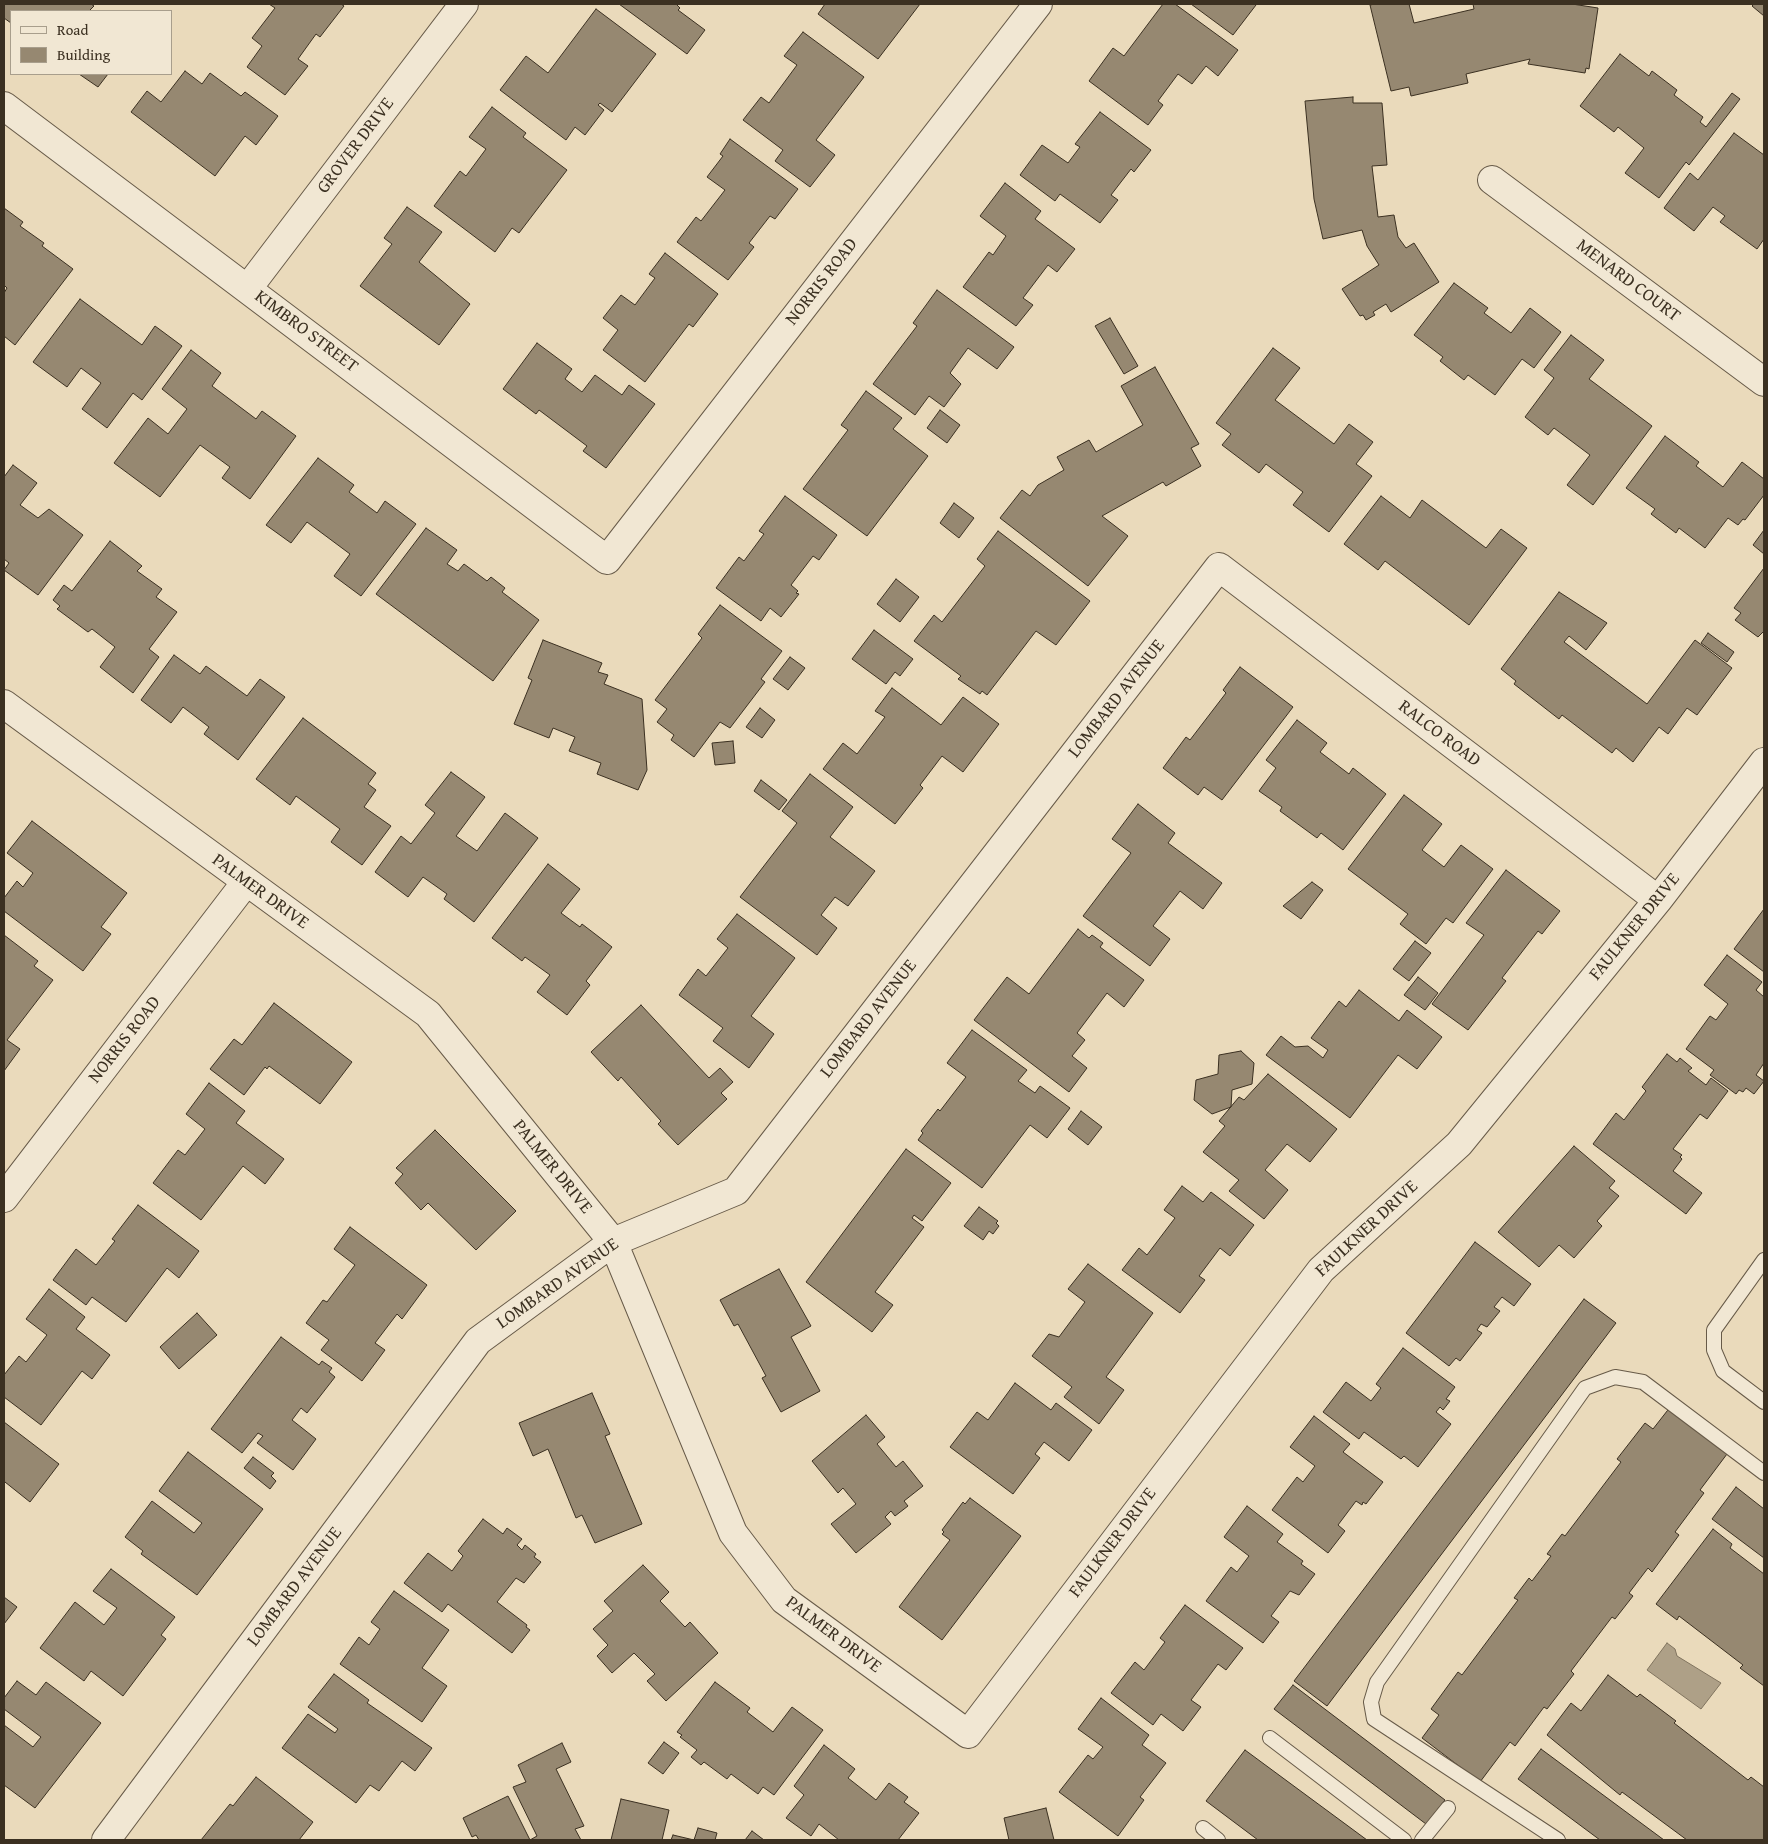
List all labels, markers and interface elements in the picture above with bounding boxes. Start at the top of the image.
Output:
legend [10,10,172,75]
text: Road [57,19,88,40]
text: Building [57,44,110,65]
street label: GROVER DRIVE [313,94,399,198]
street label: NORRIS ROAD [781,234,863,330]
street label: MENARD COURT [1572,235,1684,327]
street label: KIMBRO STREET [250,286,362,378]
street label: LOMBARD AVENUE [1064,636,1170,762]
street label: RALCO ROAD [1394,696,1484,772]
street label: PALMER DRIVE [207,850,313,934]
street label: FAULKNER DRIVE [1585,869,1685,985]
street label: LOMBARD AVENUE [816,956,922,1082]
street label: NORRIS ROAD [84,992,166,1088]
street label: PALMER DRIVE [508,1116,596,1218]
street label: FAULKNER DRIVE [1311,1176,1423,1282]
street label: LOMBARD AVENUE [493,1234,623,1334]
street label: FAULKNER DRIVE [1065,1484,1161,1602]
street label: LOMBARD AVENUE [243,1523,347,1651]
street label: PALMER DRIVE [781,1592,885,1678]

